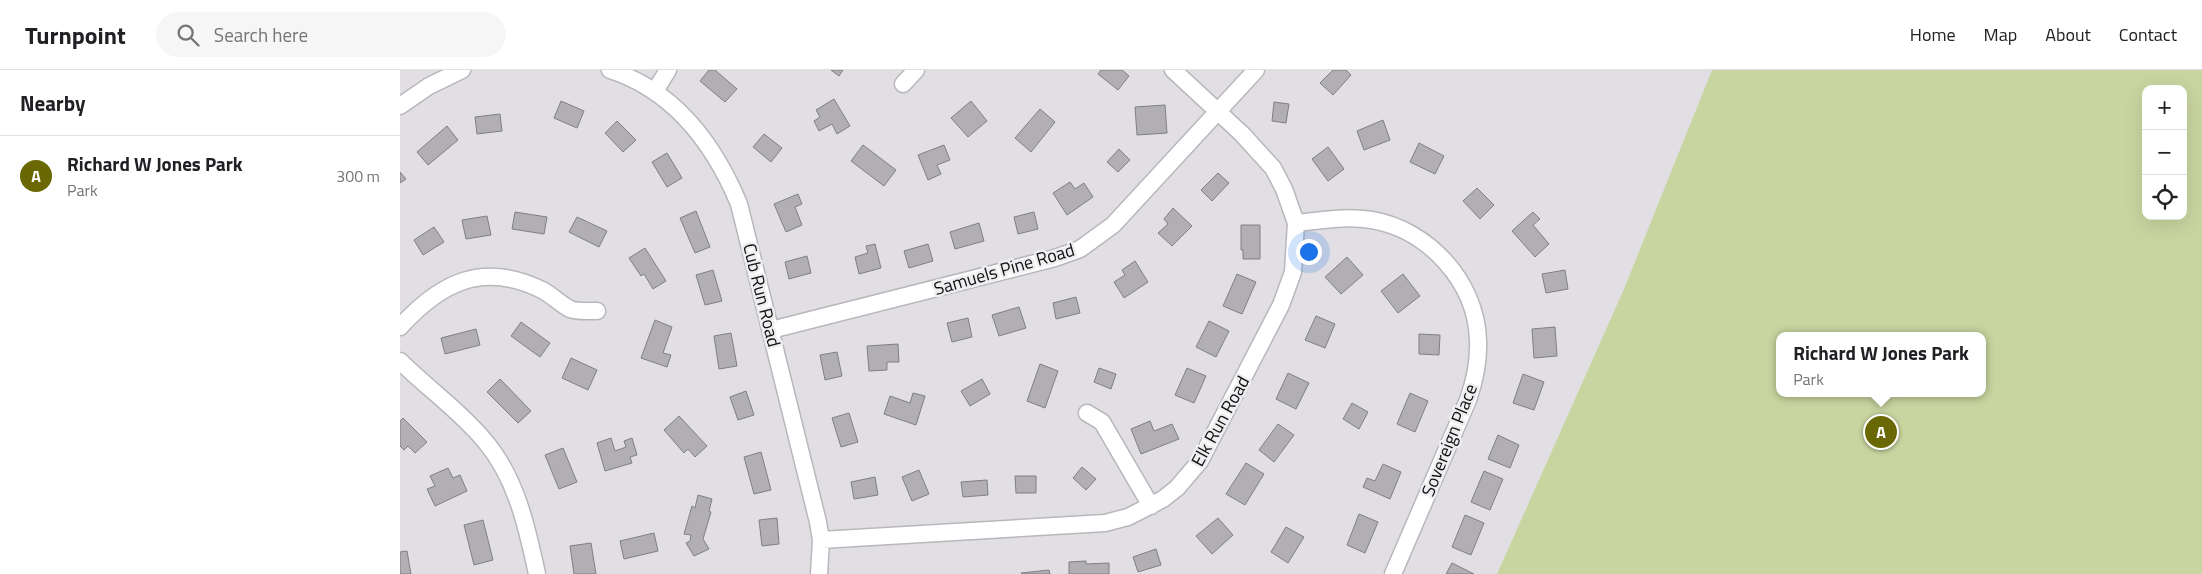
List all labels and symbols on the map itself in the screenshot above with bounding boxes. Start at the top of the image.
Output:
street label: Samuels Pine Road [930,236,1078,302]
your location [1296,239,1322,265]
street label: Cub Run Road [736,240,788,350]
street label: Elk Run Road [1184,371,1256,471]
street label: Sovereign Place [1414,380,1484,500]
pin: A [1865,413,1897,451]

